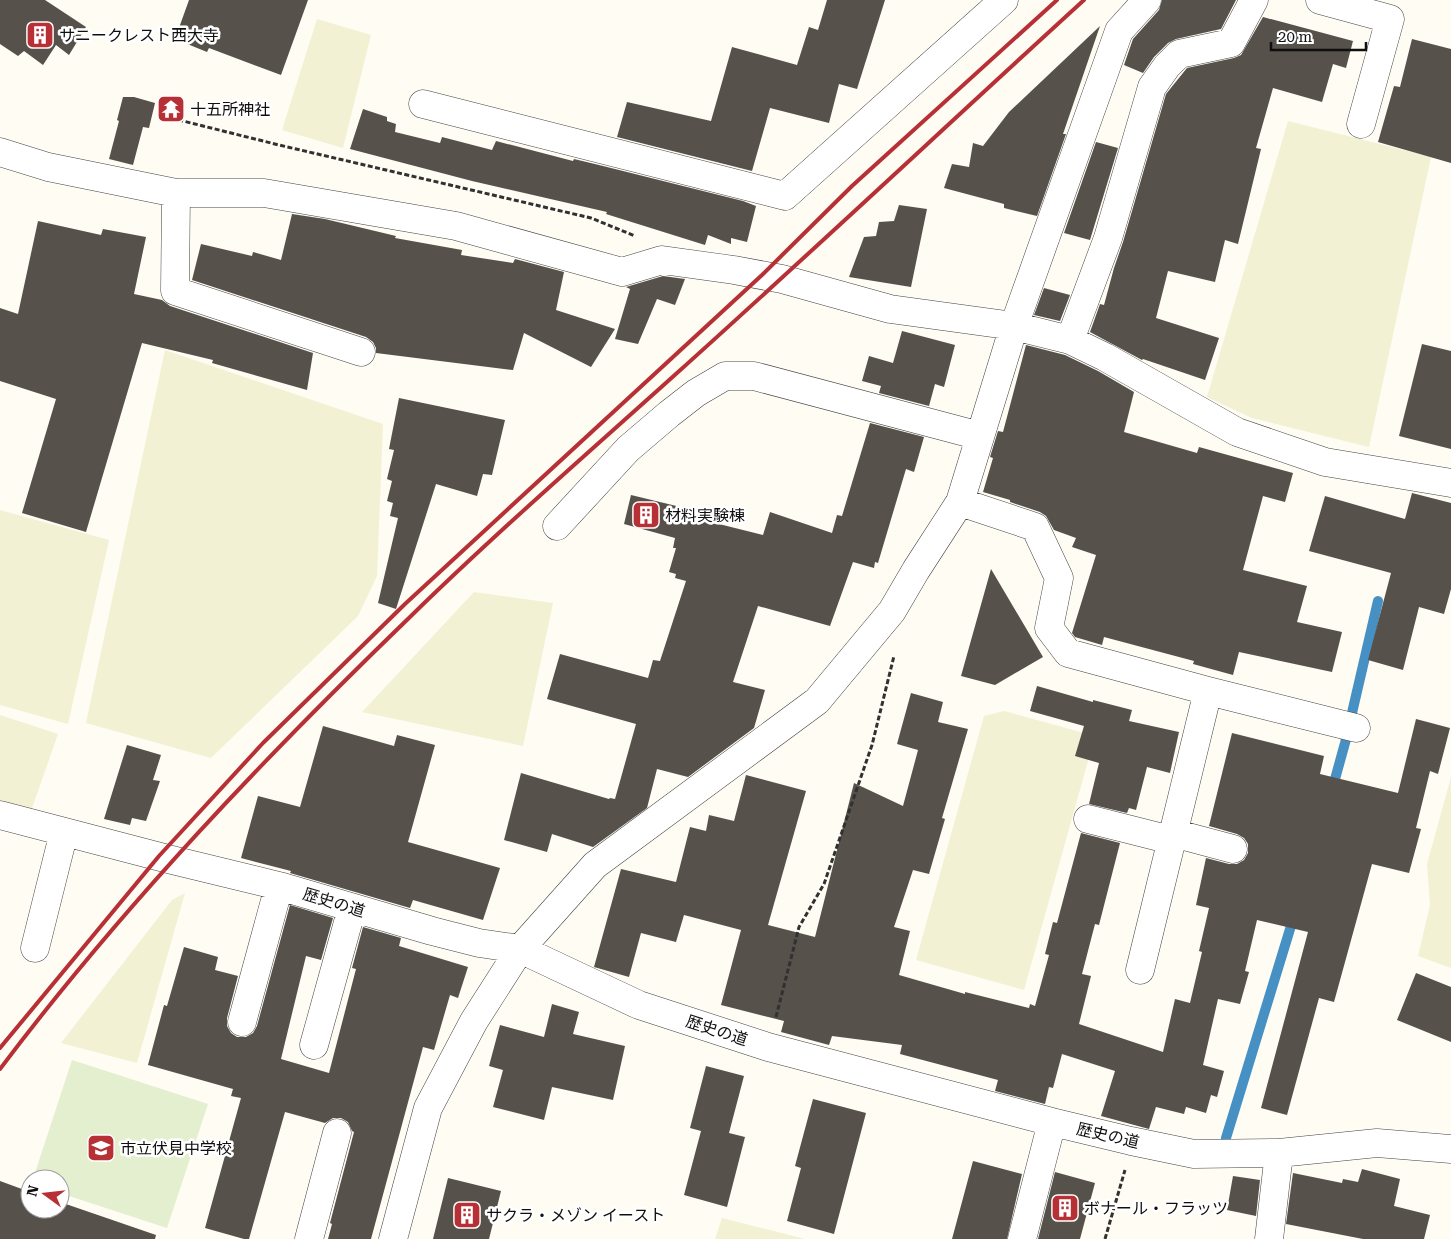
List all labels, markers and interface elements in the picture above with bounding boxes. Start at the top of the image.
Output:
building icon: サニークレスト西大寺 [25,20,55,50]
scale bar [1271,20,1366,52]
place label: サニークレスト西大寺 [59,26,219,45]
text: 20 m [1278,28,1313,46]
temple icon: 十五所神社 [156,94,186,124]
place label: 十五所神社 [190,100,270,119]
building icon: 材料実験棟 [631,500,661,530]
place label: 材料実験棟 [665,506,745,525]
street label: 歴史の道 [300,884,367,921]
street label: 歴史の道 [683,1012,750,1049]
street label: 歴史の道 [1075,1119,1141,1152]
school or university icon: 市立伏見中学校 [86,1133,116,1163]
place label: 市立伏見中学校 [120,1139,232,1158]
north arrow [20,1169,70,1219]
text: N [23,1183,42,1198]
building icon: ボナール・フラッツ [1050,1193,1080,1223]
place label: ボナール・フラッツ [1084,1199,1228,1218]
building icon: サクラ・メゾン イースト [452,1200,482,1230]
place label: サクラ・メゾン イースト [486,1206,665,1225]

